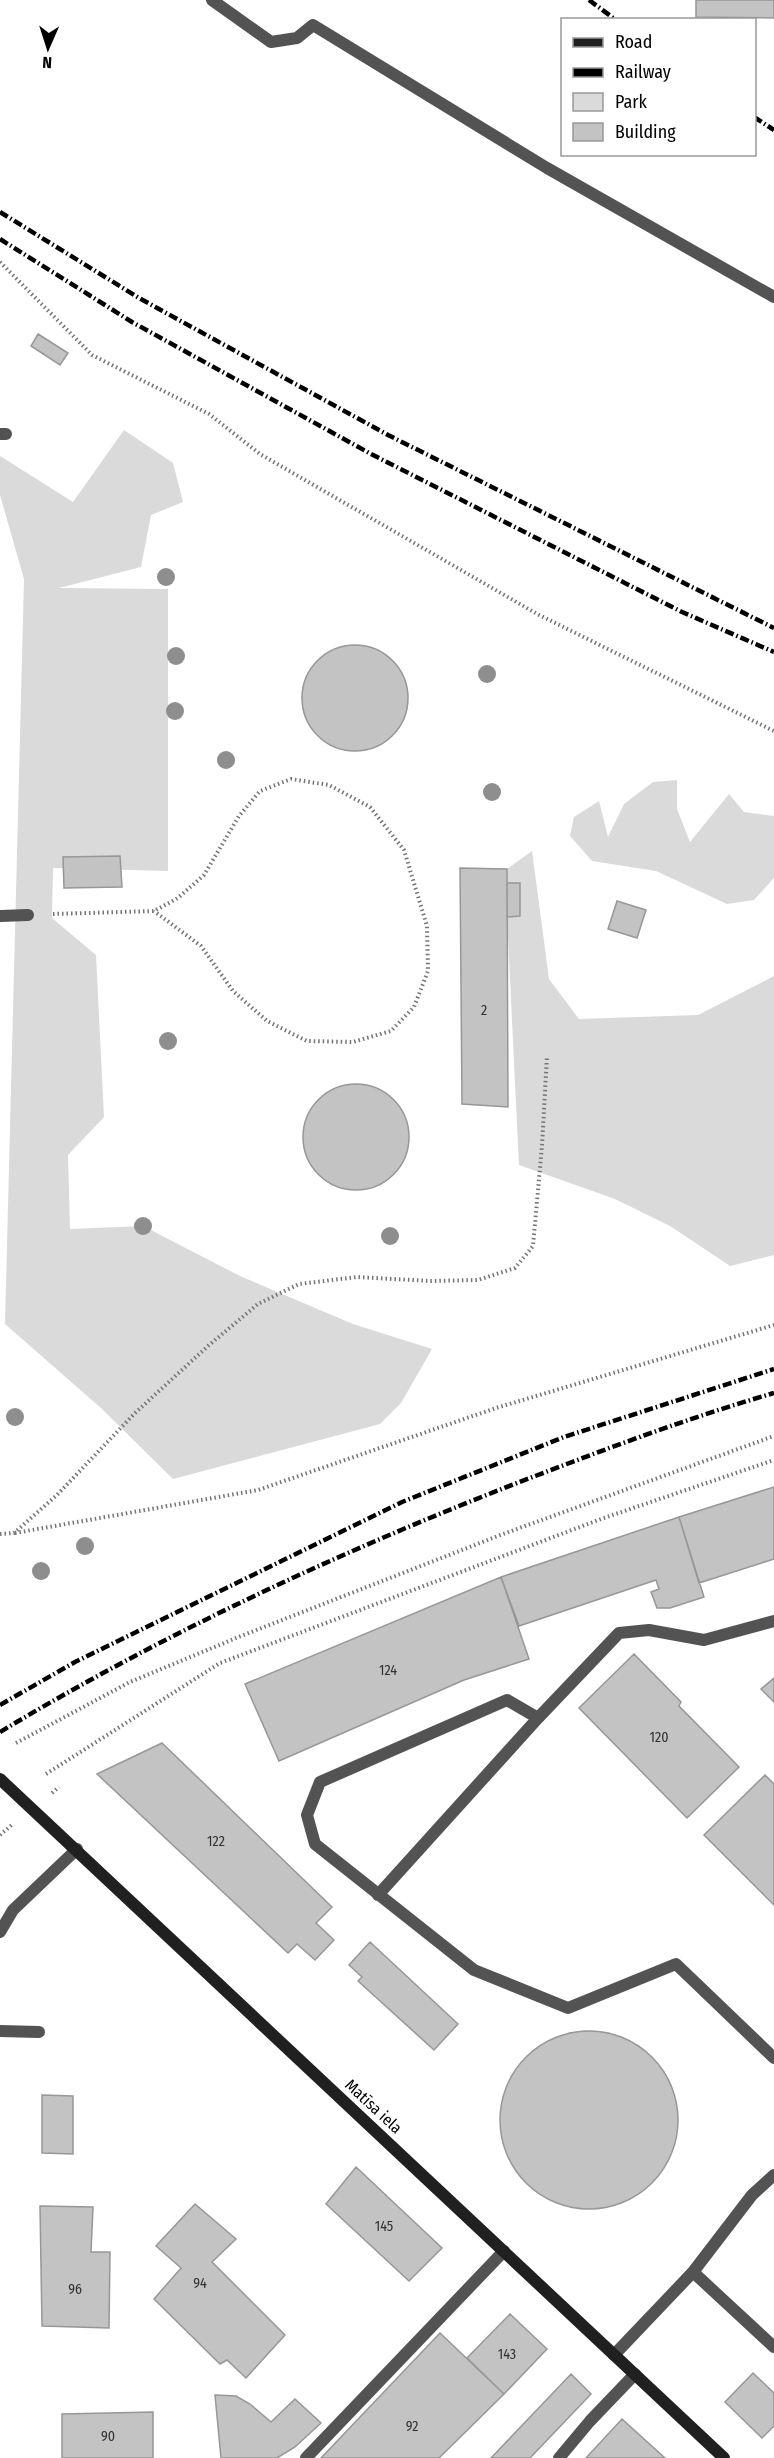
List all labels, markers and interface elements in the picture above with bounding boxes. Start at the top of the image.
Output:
north arrow [18,18,78,78]
legend [561,18,756,156]
text: Road [615,31,652,53]
text: N [42,53,53,72]
text: Railway [615,61,671,83]
text: Park [615,91,648,113]
text: Building [615,121,676,143]
house number: 2 [481,1002,487,1019]
house number: 124 [379,1662,397,1679]
house number: 120 [650,1729,668,1746]
house number: 122 [207,1833,225,1850]
street label: Matīsa iela [341,2075,406,2138]
house number: 145 [375,2218,393,2235]
house number: 94 [193,2275,207,2292]
house number: 96 [68,2281,82,2298]
house number: 143 [498,2346,516,2363]
house number: 92 [406,2418,418,2435]
house number: 90 [101,2428,115,2445]

